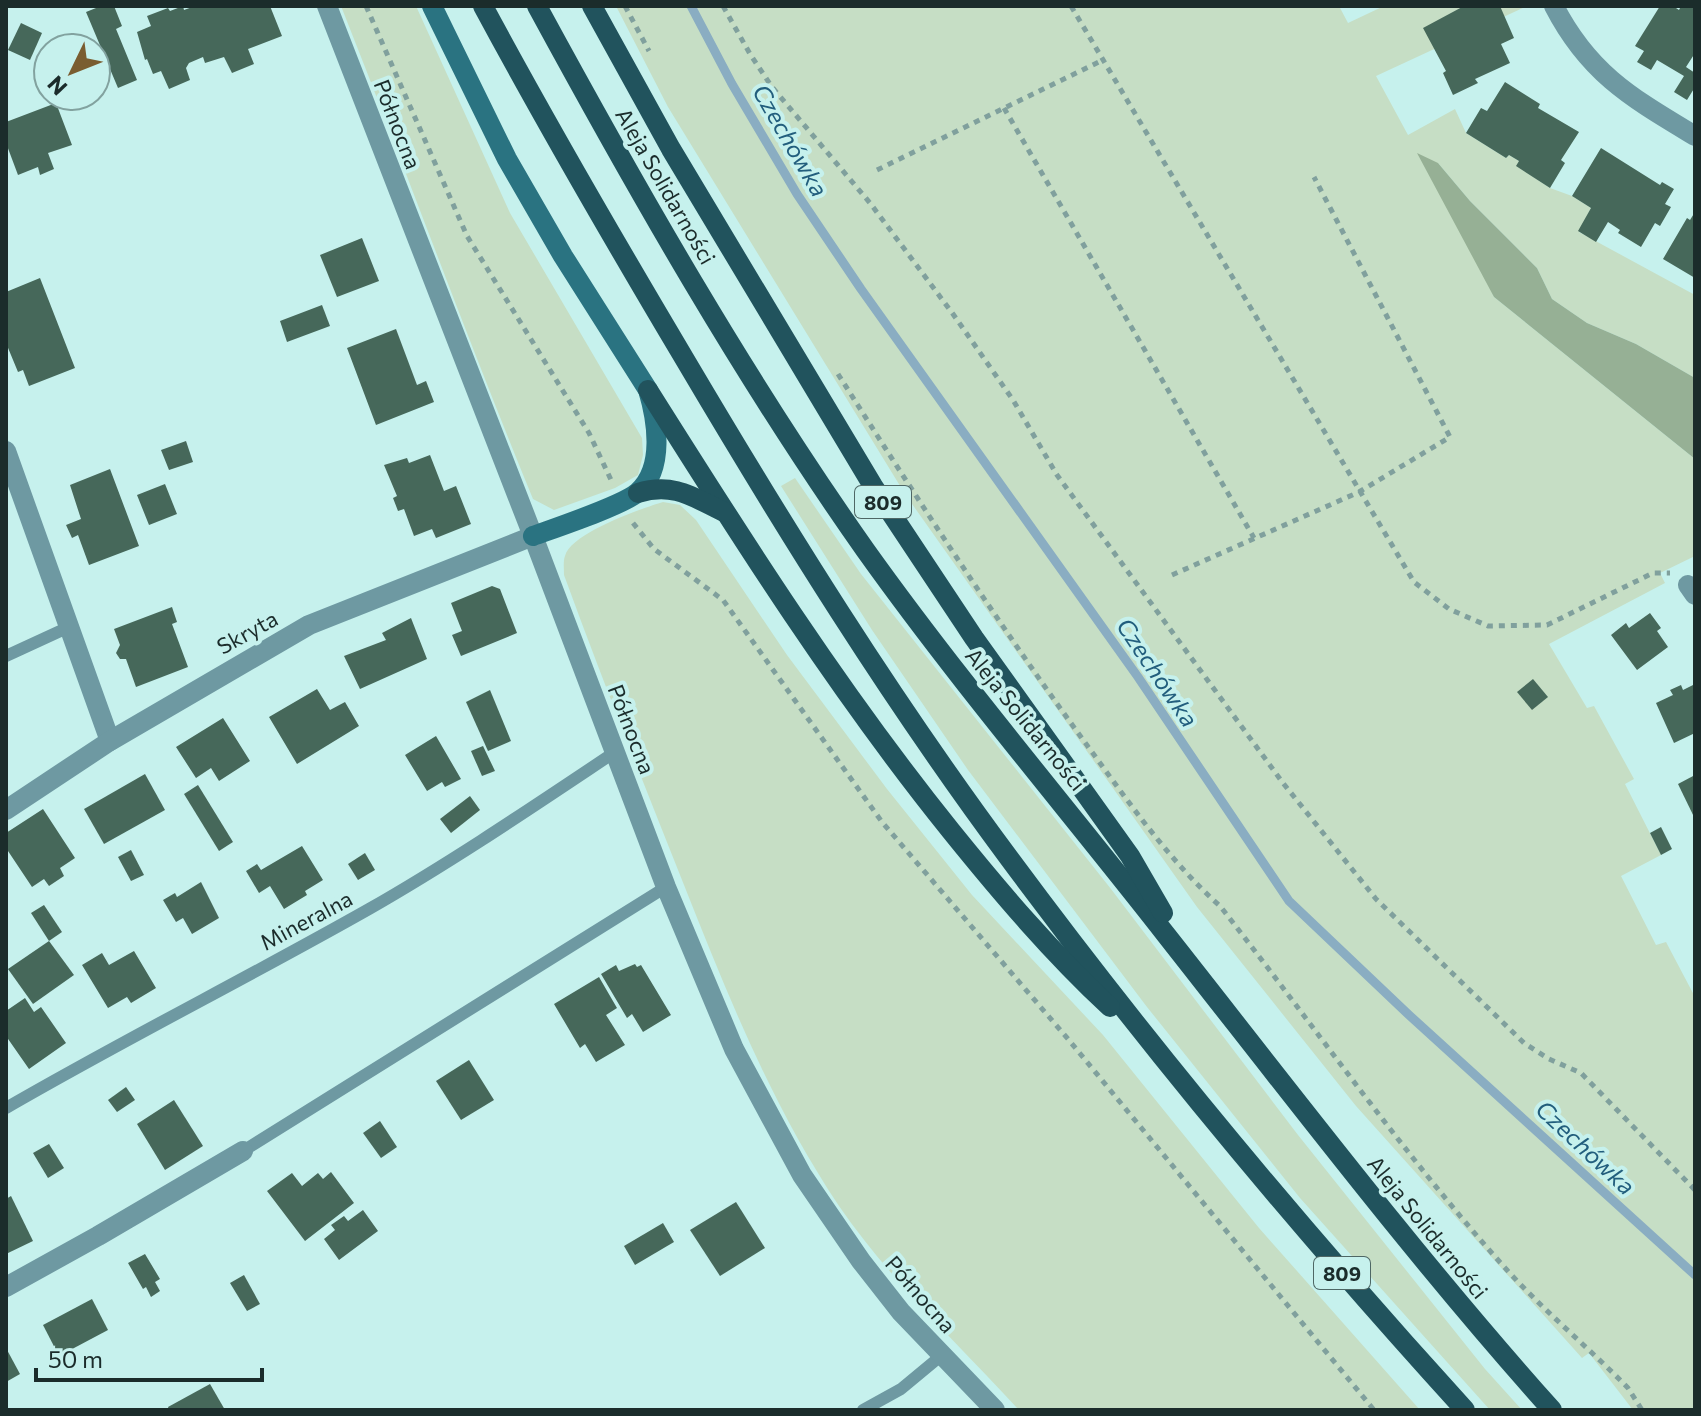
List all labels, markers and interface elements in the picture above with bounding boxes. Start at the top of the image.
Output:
north arrow [32,32,112,112]
text: N [42,71,73,101]
street label: Północna [369,75,427,173]
water label: Czechówka [747,79,835,201]
street label: Aleja Solidarności [610,103,722,269]
road number: 809 [855,486,911,518]
street label: Skryta [212,604,282,660]
water label: Czechówka [1111,612,1205,732]
street label: Aleja Solidarności [960,642,1092,796]
street label: Północna [603,680,661,778]
street label: Mineralna [255,884,357,956]
water label: Czechówka [1530,1094,1642,1200]
street label: Aleja Solidarności [1362,1150,1494,1304]
street label: Północna [880,1250,962,1338]
road number: 809 [1314,1257,1370,1289]
scale bar [36,1332,262,1382]
text: 50 m [48,1344,103,1373]

